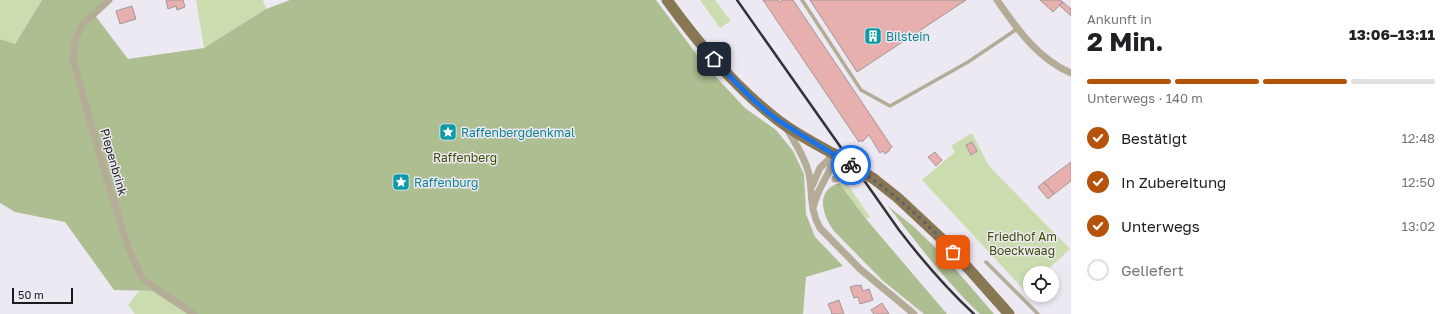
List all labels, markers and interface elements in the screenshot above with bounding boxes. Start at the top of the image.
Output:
text: Ankunft in [1087,11,1152,27]
text: 13:06–13:11 [1349,25,1435,43]
building icon: Bilstein [863,26,883,46]
text: 2 Min. [1087,26,1164,57]
place label: Bilstein [886,29,930,44]
pin [697,42,731,76]
icon: home [703,48,725,70]
text: Unterwegs · 140 m [1087,90,1203,106]
place icon: Raffenbergdenkmal [438,122,458,142]
place label: Raffenbergdenkmal [461,125,575,140]
street label: Piepenbrink [97,127,131,198]
icon: check [1087,127,1109,149]
text: Bestätigt [1121,129,1187,147]
text: 12:48 [1401,130,1435,146]
courier [831,145,871,185]
park label: Raffenberg [433,150,497,165]
icon: bike [840,154,862,176]
icon: check [1087,171,1109,193]
place icon: Raffenburg [391,172,411,192]
text: In Zubereitung [1121,173,1226,191]
text: 12:50 [1402,174,1435,190]
place label: Raffenburg [414,175,479,190]
icon: check [1087,215,1109,237]
text: Unterwegs [1121,217,1200,235]
text: 13:02 [1402,218,1435,234]
park label: Friedhof Am Boeckwaag [987,229,1057,258]
pin [936,235,970,269]
icon: bag [942,241,964,263]
text: Geliefert [1121,261,1184,279]
map controls [1023,266,1059,302]
button: locate [1023,266,1059,302]
scale bar [12,286,73,305]
text: 50 m [18,288,44,301]

